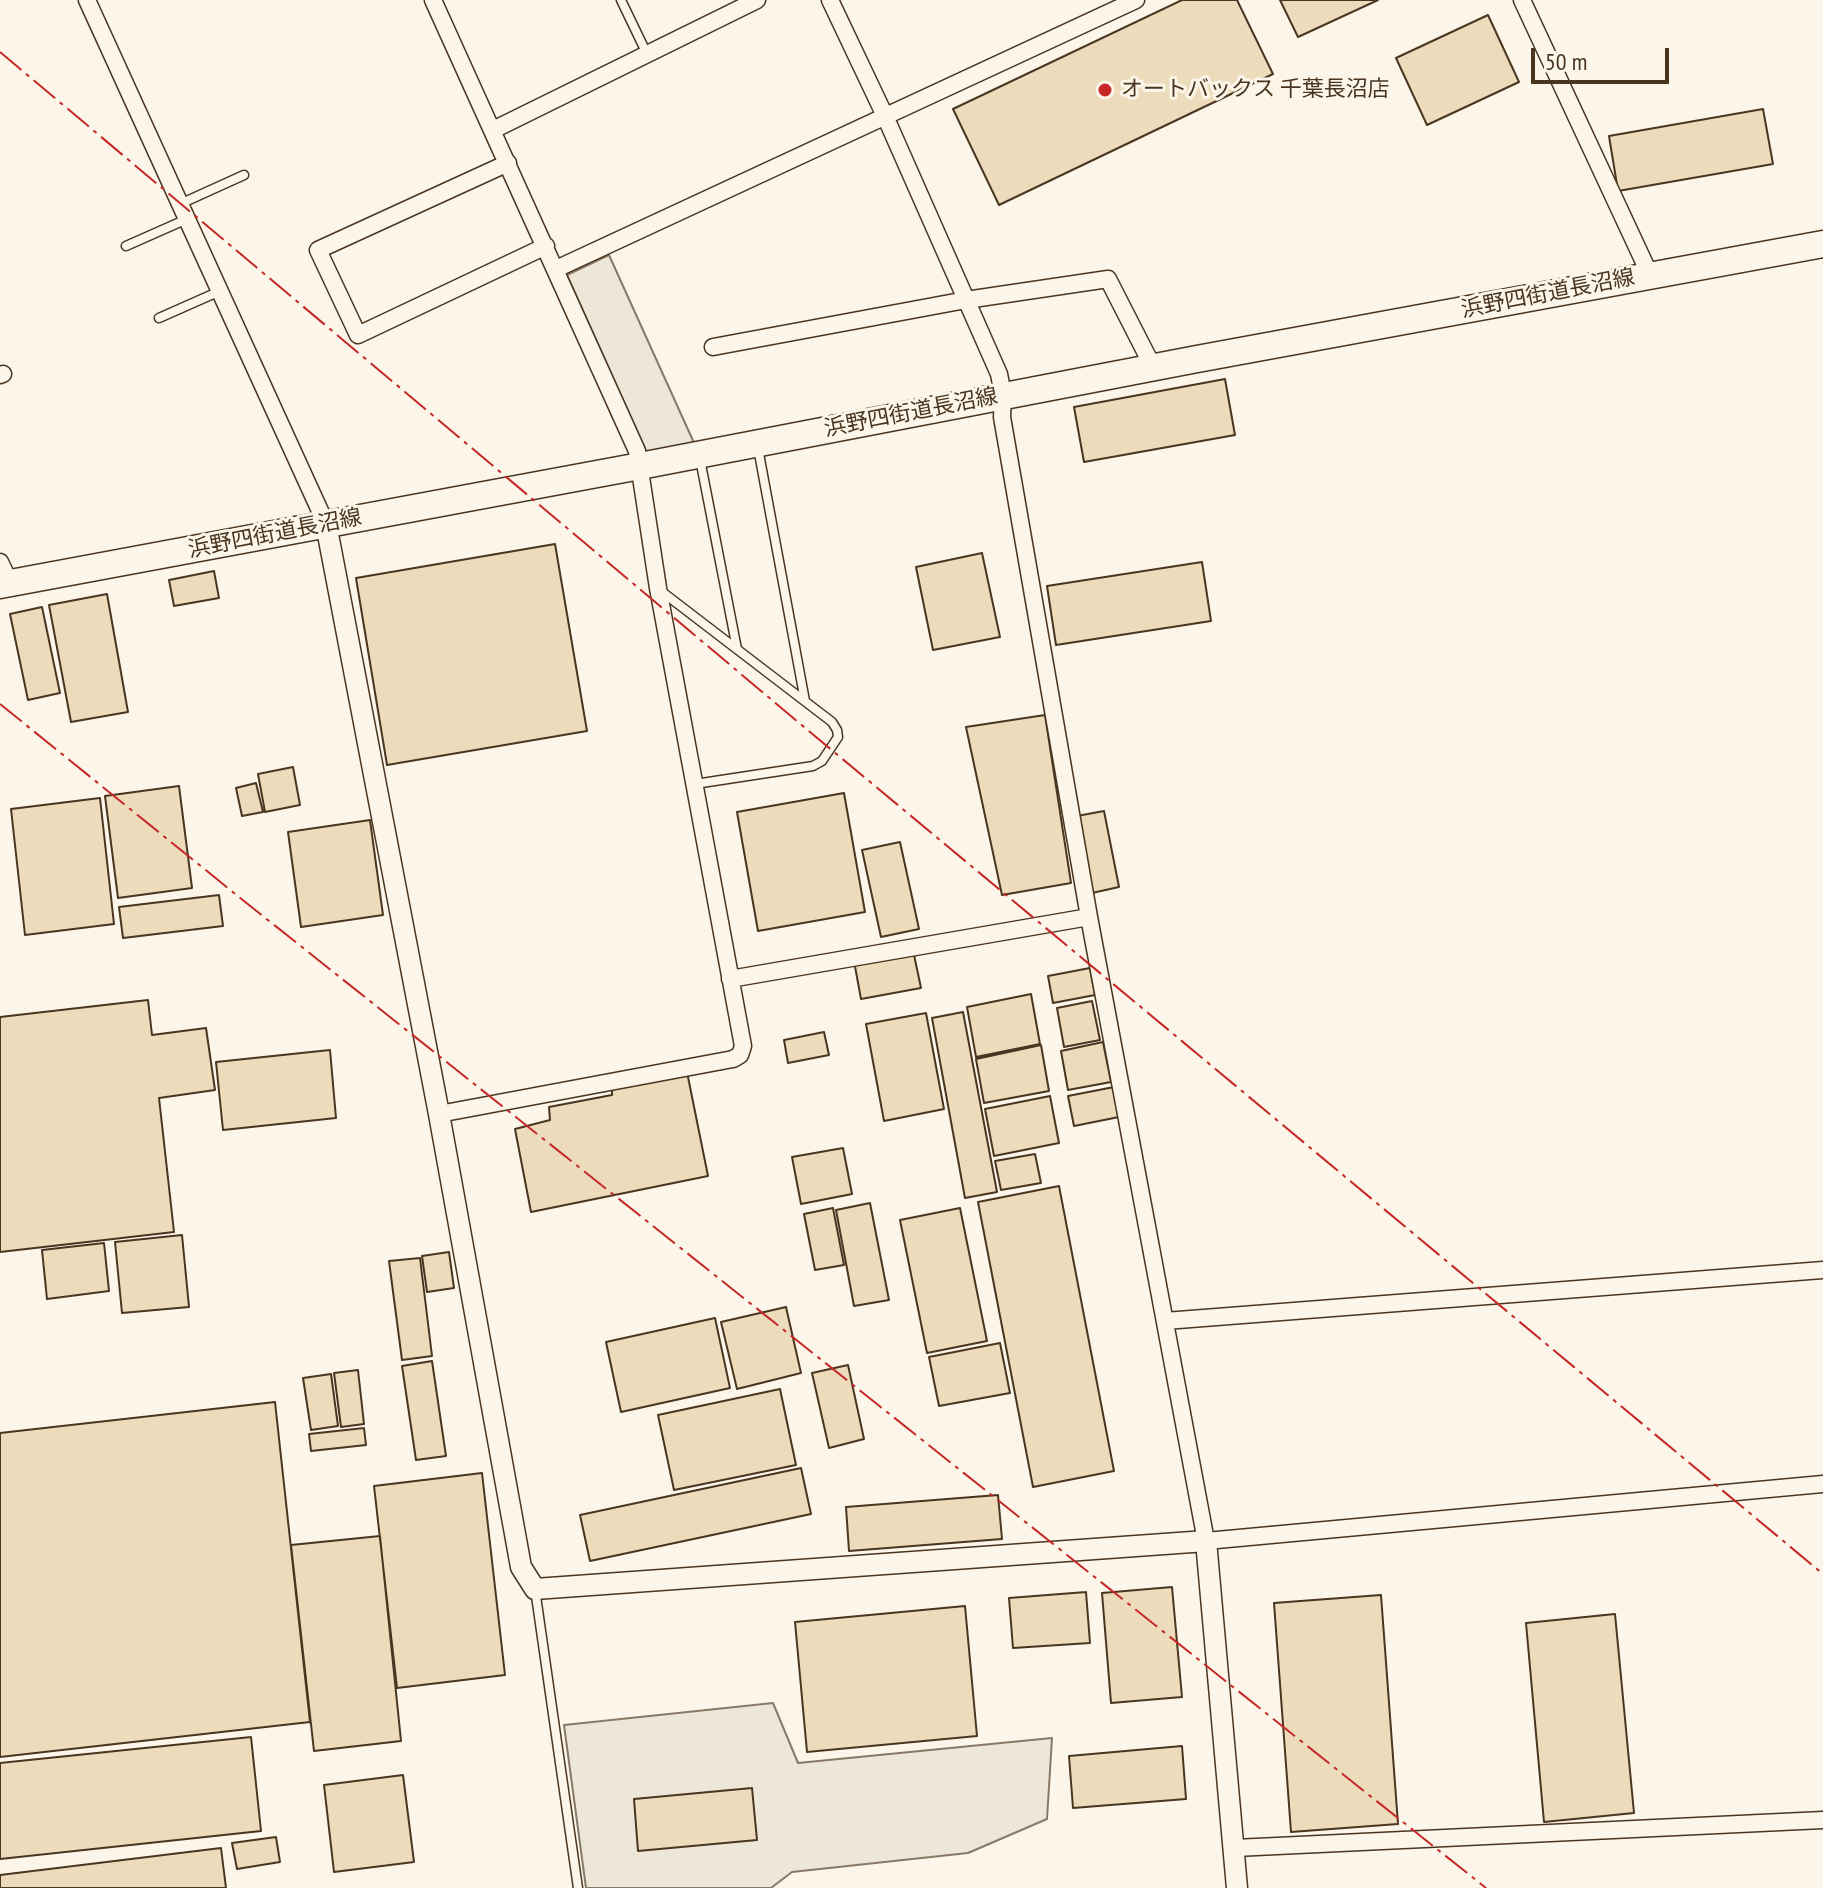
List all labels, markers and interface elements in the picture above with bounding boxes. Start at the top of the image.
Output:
scale bar [1535,32,1673,82]
text: 50 m [1545,46,1587,77]
place label: オートバックス 千葉長沼店 [1121,77,1390,103]
marker: オートバックス 千葉長沼店 [1096,81,1114,99]
street label: 浜野四街道長沼線 [1459,264,1637,324]
street label: 浜野四街道長沼線 [822,383,1000,443]
street label: 浜野四街道長沼線 [186,504,364,564]

